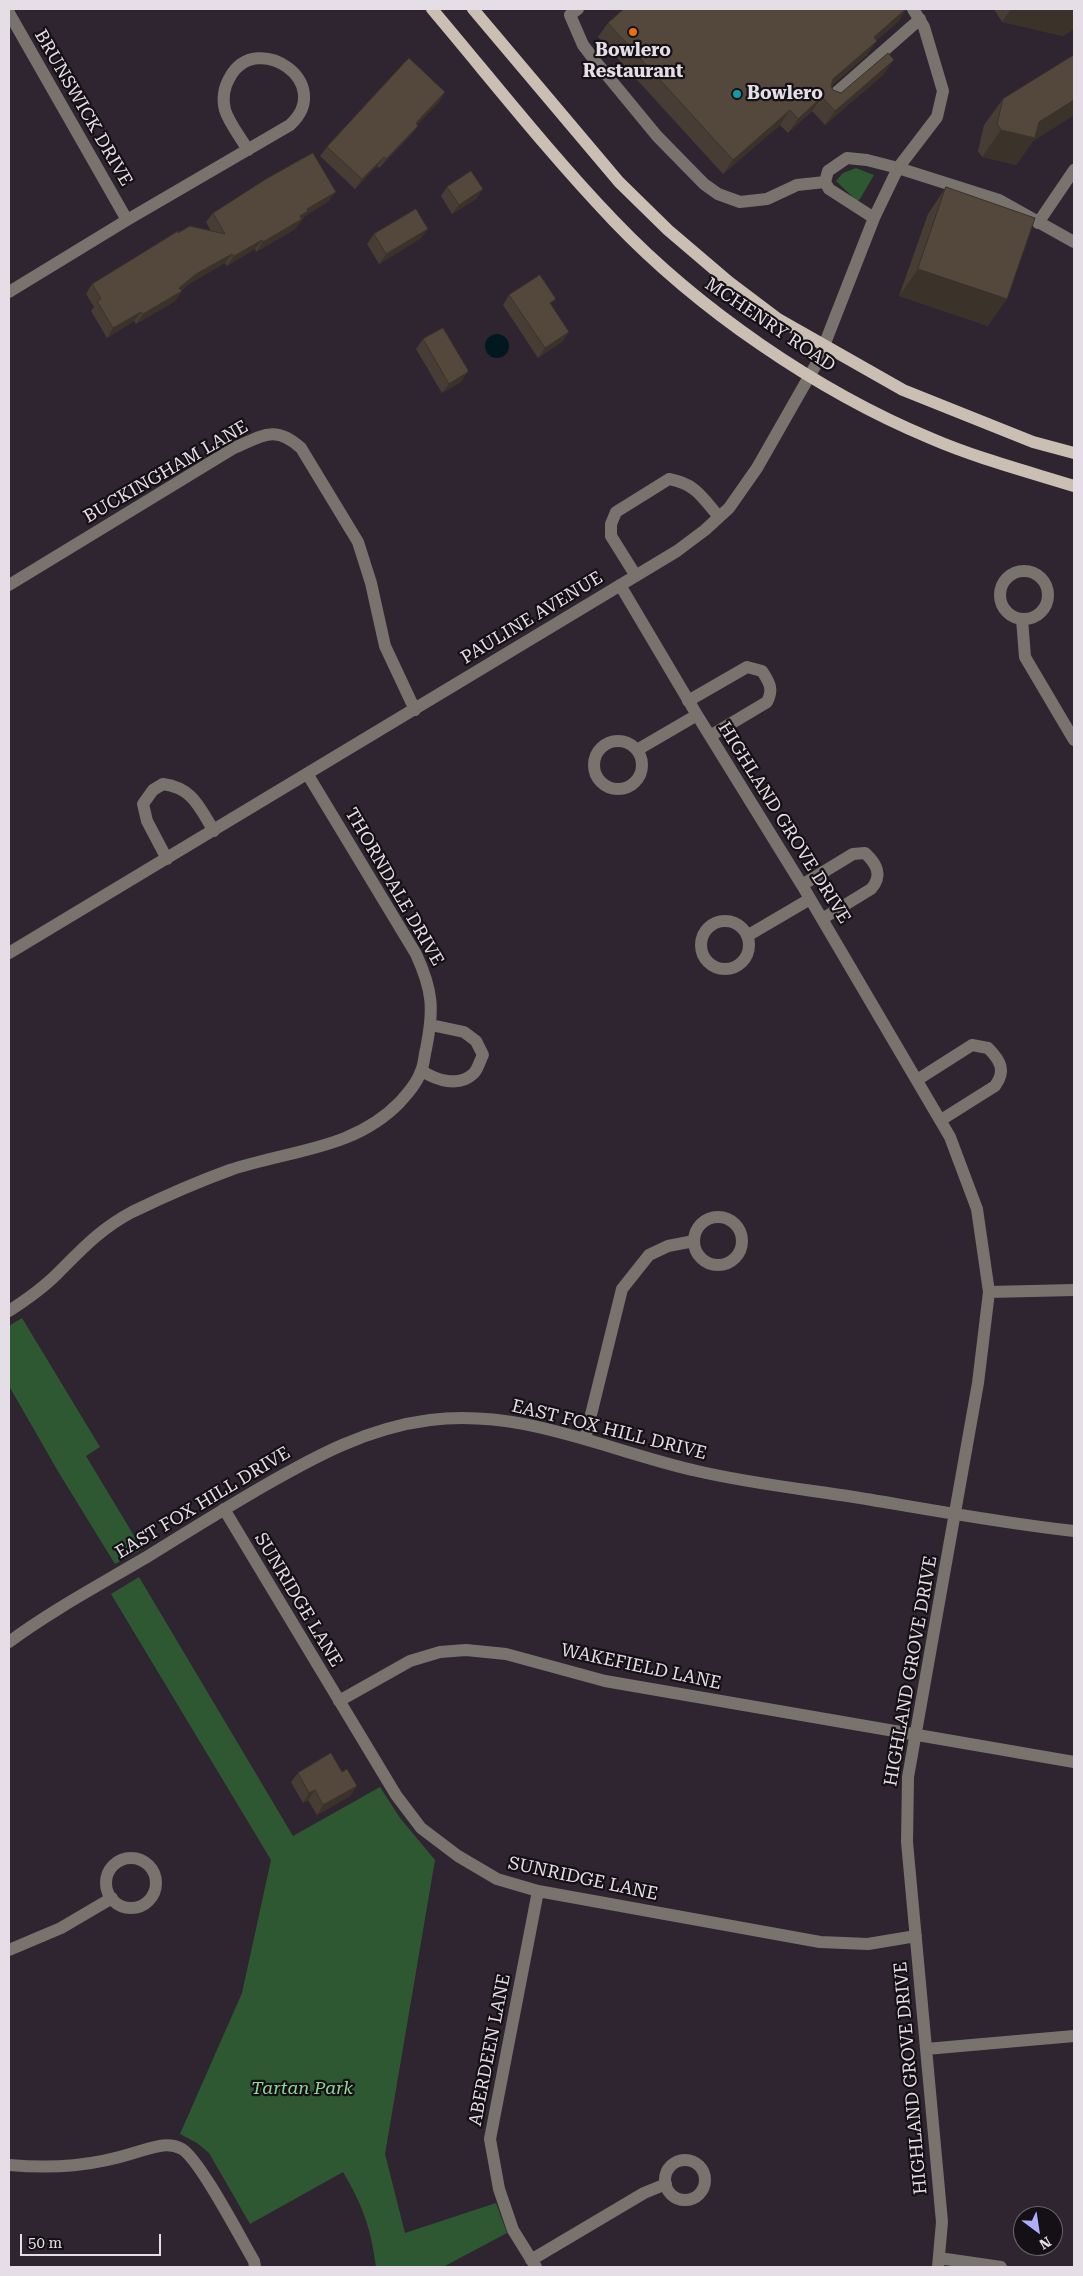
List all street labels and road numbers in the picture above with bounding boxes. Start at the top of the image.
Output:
street label: BRUNSWICK DRIVE [29,26,137,190]
street label: MCHENRY ROAD [701,273,839,377]
street label: BUCKINGHAM LANE [80,416,252,528]
street label: PAULINE AVENUE [457,567,607,669]
street label: HIGHLAND GROVE DRIVE [713,718,855,928]
street label: THORNDALE DRIVE [340,804,448,970]
street label: EAST FOX HILL DRIVE [509,1395,709,1465]
street label: EAST FOX HILL DRIVE [112,1442,294,1564]
street label: SUNRIDGE LANE [249,1529,347,1671]
street label: HIGHLAND GROVE DRIVE [880,1554,942,1788]
street label: WAKEFIELD LANE [559,1639,723,1695]
street label: SUNRIDGE LANE [506,1853,660,1905]
street label: HIGHLAND GROVE DRIVE [890,1961,932,2195]
street label: ABERDEEN LANE [465,1972,515,2128]

